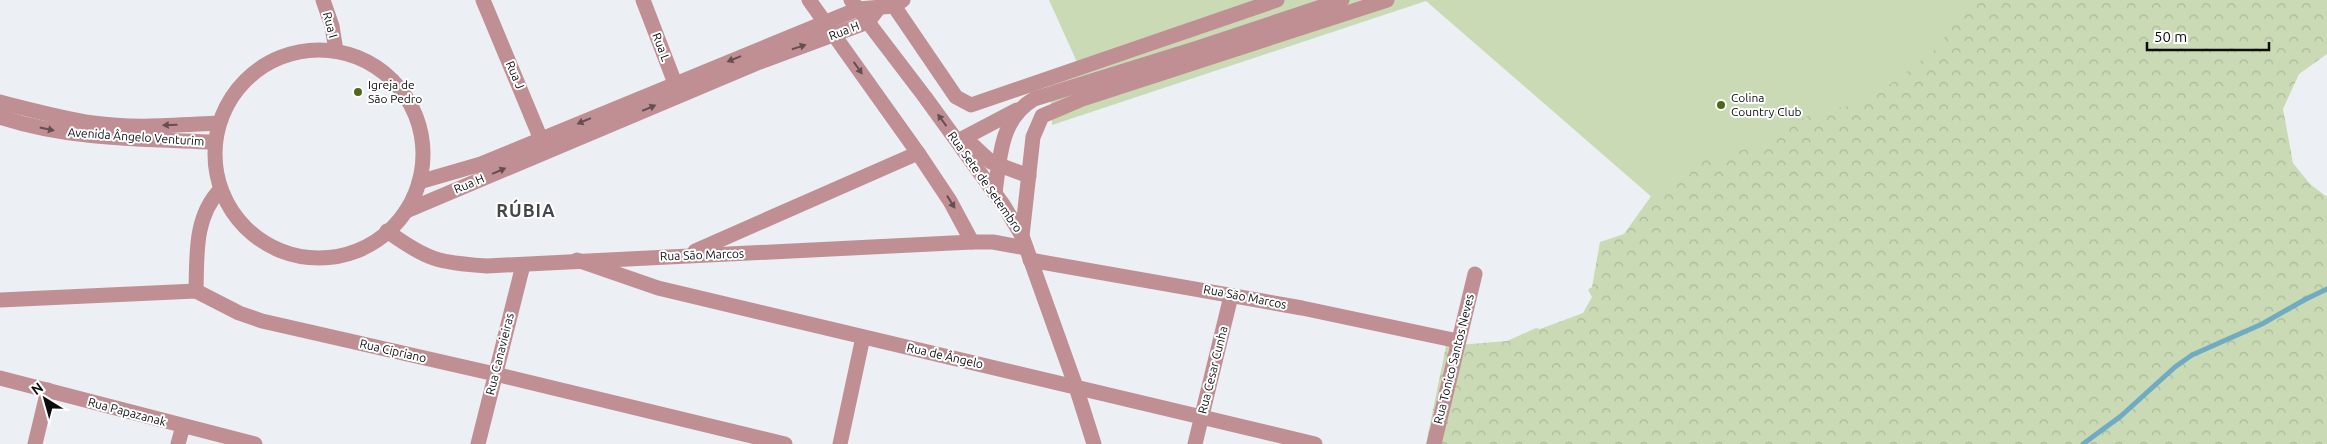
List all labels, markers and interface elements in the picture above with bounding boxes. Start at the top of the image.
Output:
street label: Rua I [321,10,340,39]
street label: Rua H [827,19,861,42]
scale bar [2147,20,2270,52]
text: 50 m [2154,28,2187,45]
street label: Rua L [650,31,673,63]
one-way arrow [792,42,807,50]
one-way arrow [727,55,741,63]
street label: Rua J [504,59,527,91]
one-way arrow [853,61,863,75]
place label: Igreja de São Pedro [368,78,422,105]
marker: Igreja de São Pedro [352,86,364,98]
place label: Colina Country Club [1731,91,1802,118]
marker: Colina Country Club [1715,99,1727,111]
one-way arrow [642,104,657,112]
one-way arrow [937,113,947,126]
one-way arrow [576,117,591,125]
one-way arrow [162,121,178,129]
one-way arrow [40,125,55,133]
street label: Avenida Ângelo Venturim [67,125,205,148]
street label: Rua Sete de Setembro [946,129,1025,235]
one-way arrow [492,166,506,174]
street label: Rua H [452,171,486,196]
one-way arrow [946,195,955,208]
district label: RÚBIA [496,199,556,220]
street label: Rua São Marcos [660,247,744,262]
street label: Rua São Marcos [1202,282,1288,311]
street label: Rua Tonico Santos Neves [1431,293,1476,425]
street label: Rua Canavieiras [483,312,516,396]
street label: Rua Cesar Cunha [1195,325,1230,415]
street label: Rua Cipriano [358,337,428,364]
street label: Rua de Ângelo [906,340,985,371]
north arrow [20,374,70,424]
text: N [28,379,46,398]
street label: Rua Papazanak [87,395,168,428]

